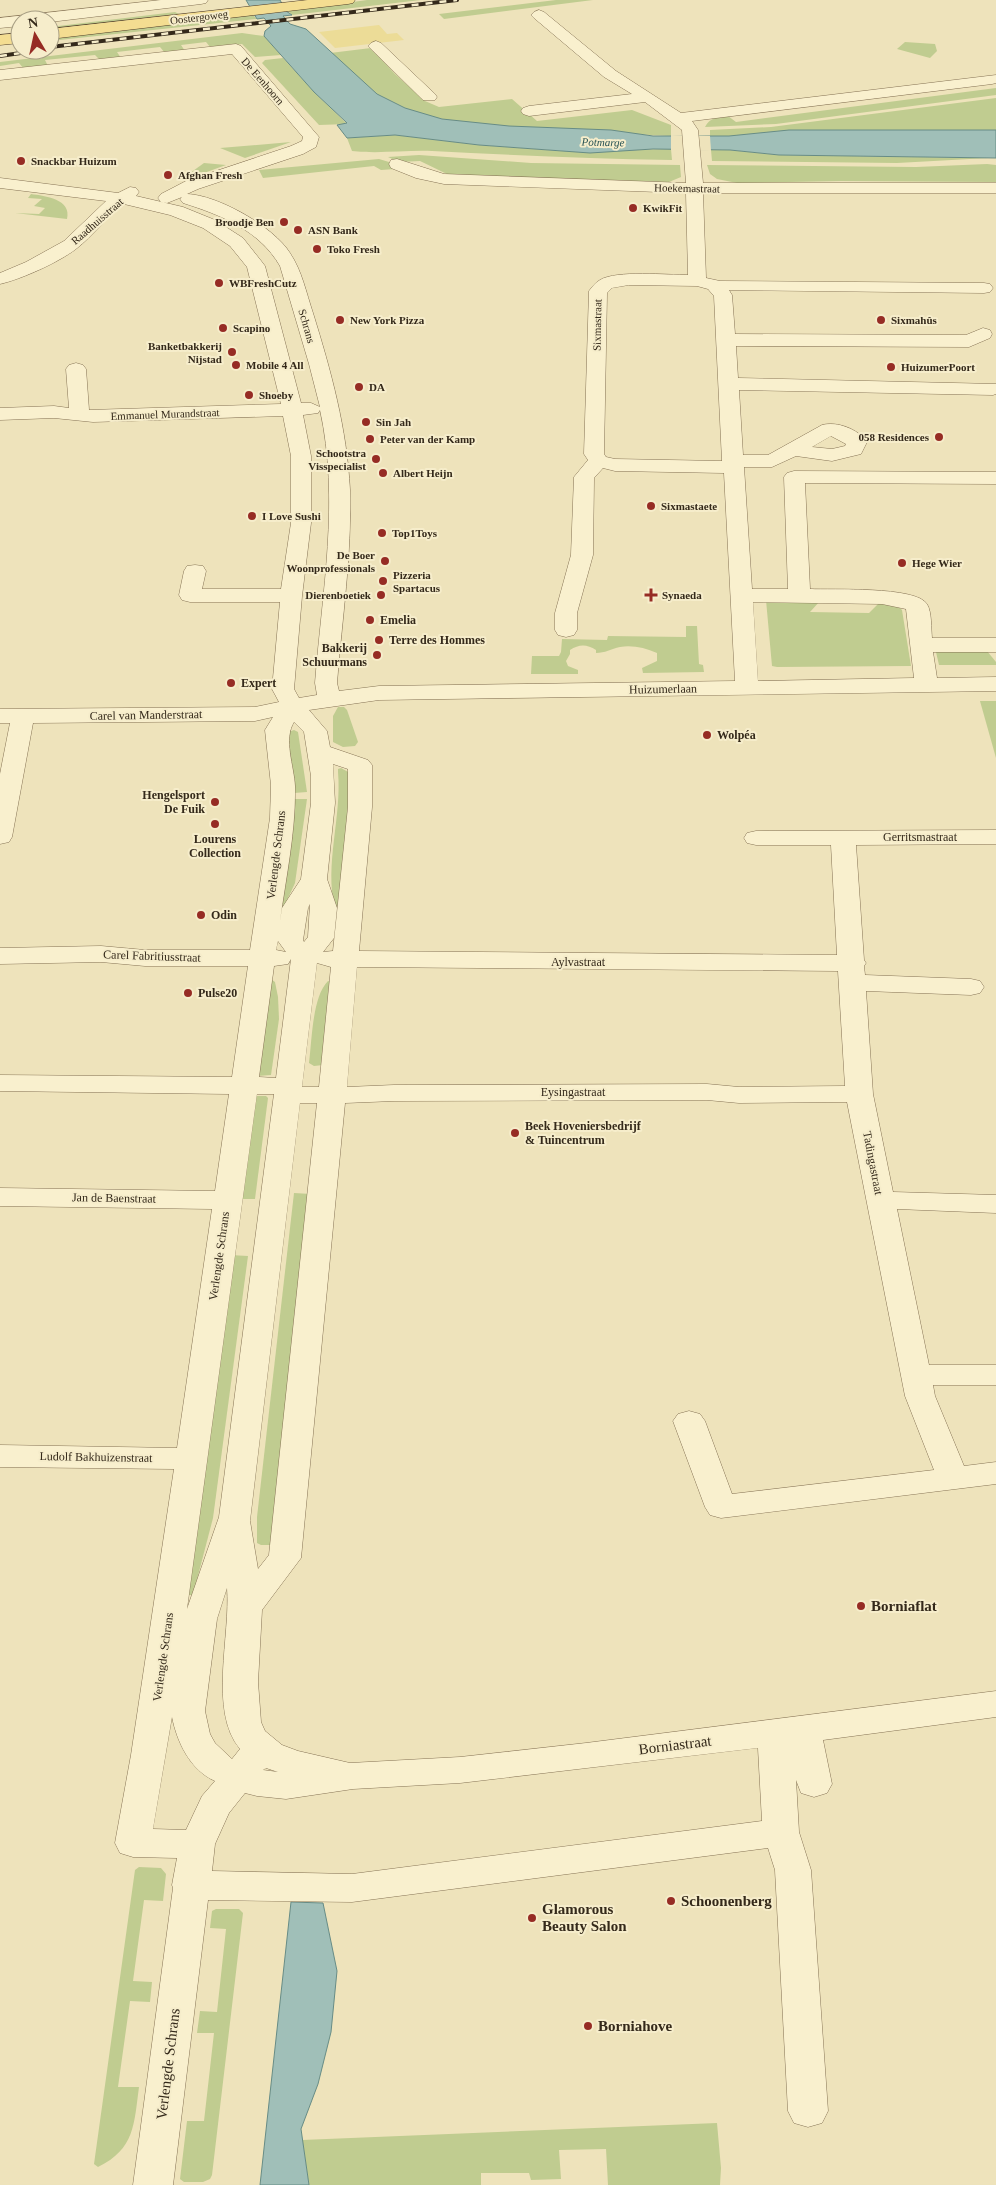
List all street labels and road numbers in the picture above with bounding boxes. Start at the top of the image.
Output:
street label: Oostergoweg [169,7,229,27]
street label: De Eenhoorn [239,55,287,107]
street label: Hoekemastraat [654,181,720,195]
street label: Raadhuisstraat [69,195,125,247]
street label: Sixmastraat [591,299,603,351]
street label: Schrans [296,308,318,344]
street label: Emmanuel Murandstraat [110,406,220,422]
street label: Huizumerlaan [629,681,697,697]
street label: Carel van Manderstraat [90,707,203,723]
street label: Verlengde Schrans [264,809,288,900]
street label: Gerritsmastraat [883,830,958,844]
street label: Carel Fabritiusstraat [103,947,202,965]
street label: Aylvastraat [551,955,606,969]
street label: Eysingastraat [541,1085,606,1099]
street label: Tadingastraat [860,1130,886,1197]
street label: Jan de Baenstraat [72,1190,157,1206]
street label: Verlengde Schrans [206,1210,232,1301]
street label: Ludolf Bakhuizenstraat [39,1449,153,1465]
street label: Verlengde Schrans [150,1611,176,1702]
street label: Borniastraat [638,1732,713,1757]
street label: Verlengde Schrans [153,2007,183,2121]

